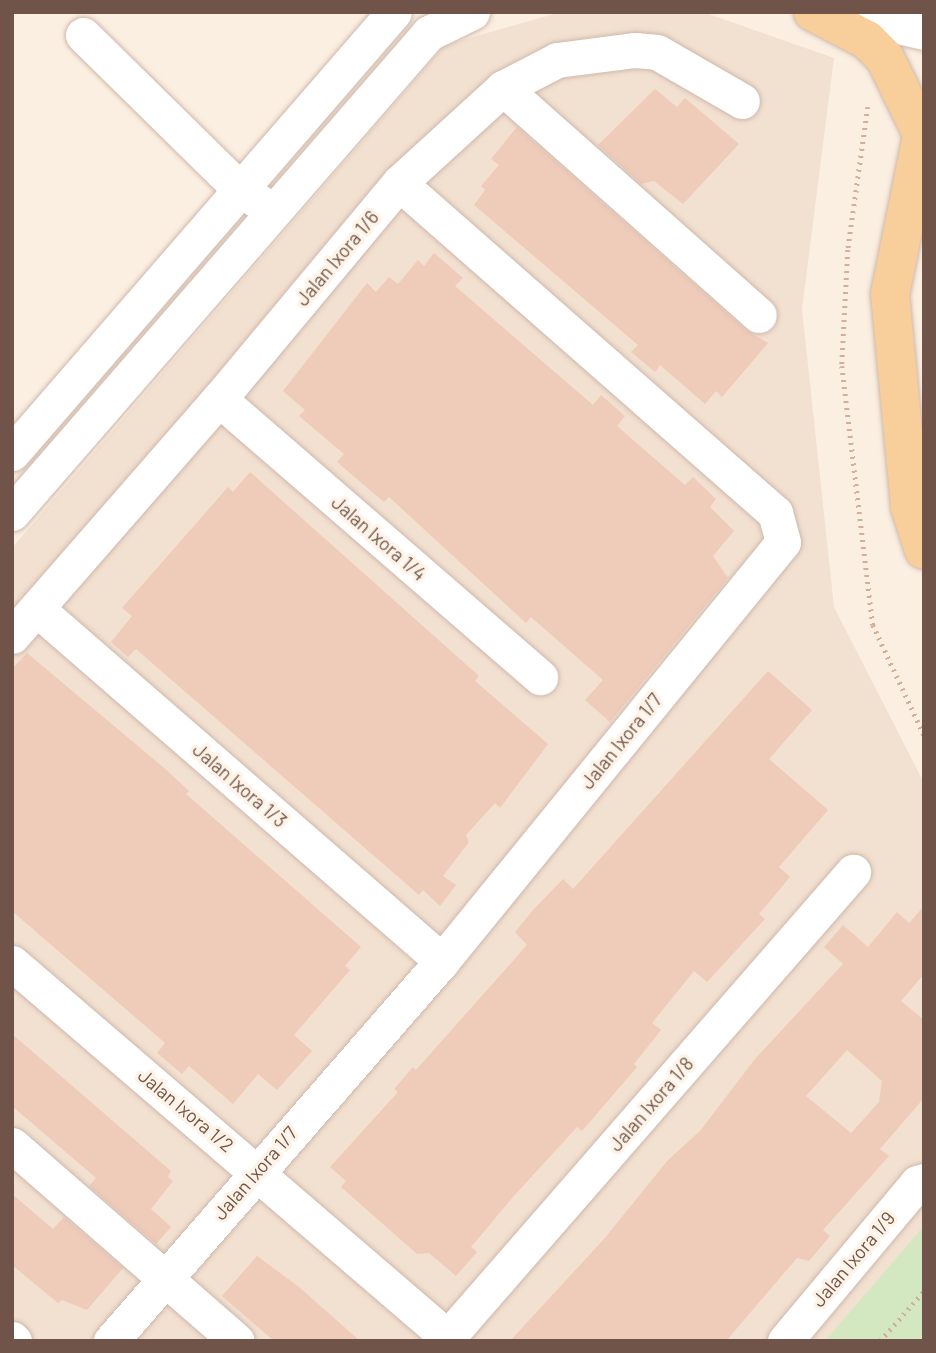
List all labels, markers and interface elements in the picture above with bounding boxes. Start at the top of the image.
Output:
street label: Jalan Ixora 1/6 [291,206,383,310]
street label: Jalan Ixora 1/4 [327,491,431,585]
street label: Jalan Ixora 1/7 [576,689,666,793]
street label: Jalan Ixora 1/3 [188,738,292,832]
street label: Jalan Ixora 1/8 [604,1052,698,1156]
street label: Jalan Ixora 1/2 [134,1063,238,1157]
street label: Jalan Ixora 1/7 [208,1122,302,1224]
street label: Jalan Ixora 1/9 [807,1207,899,1311]

